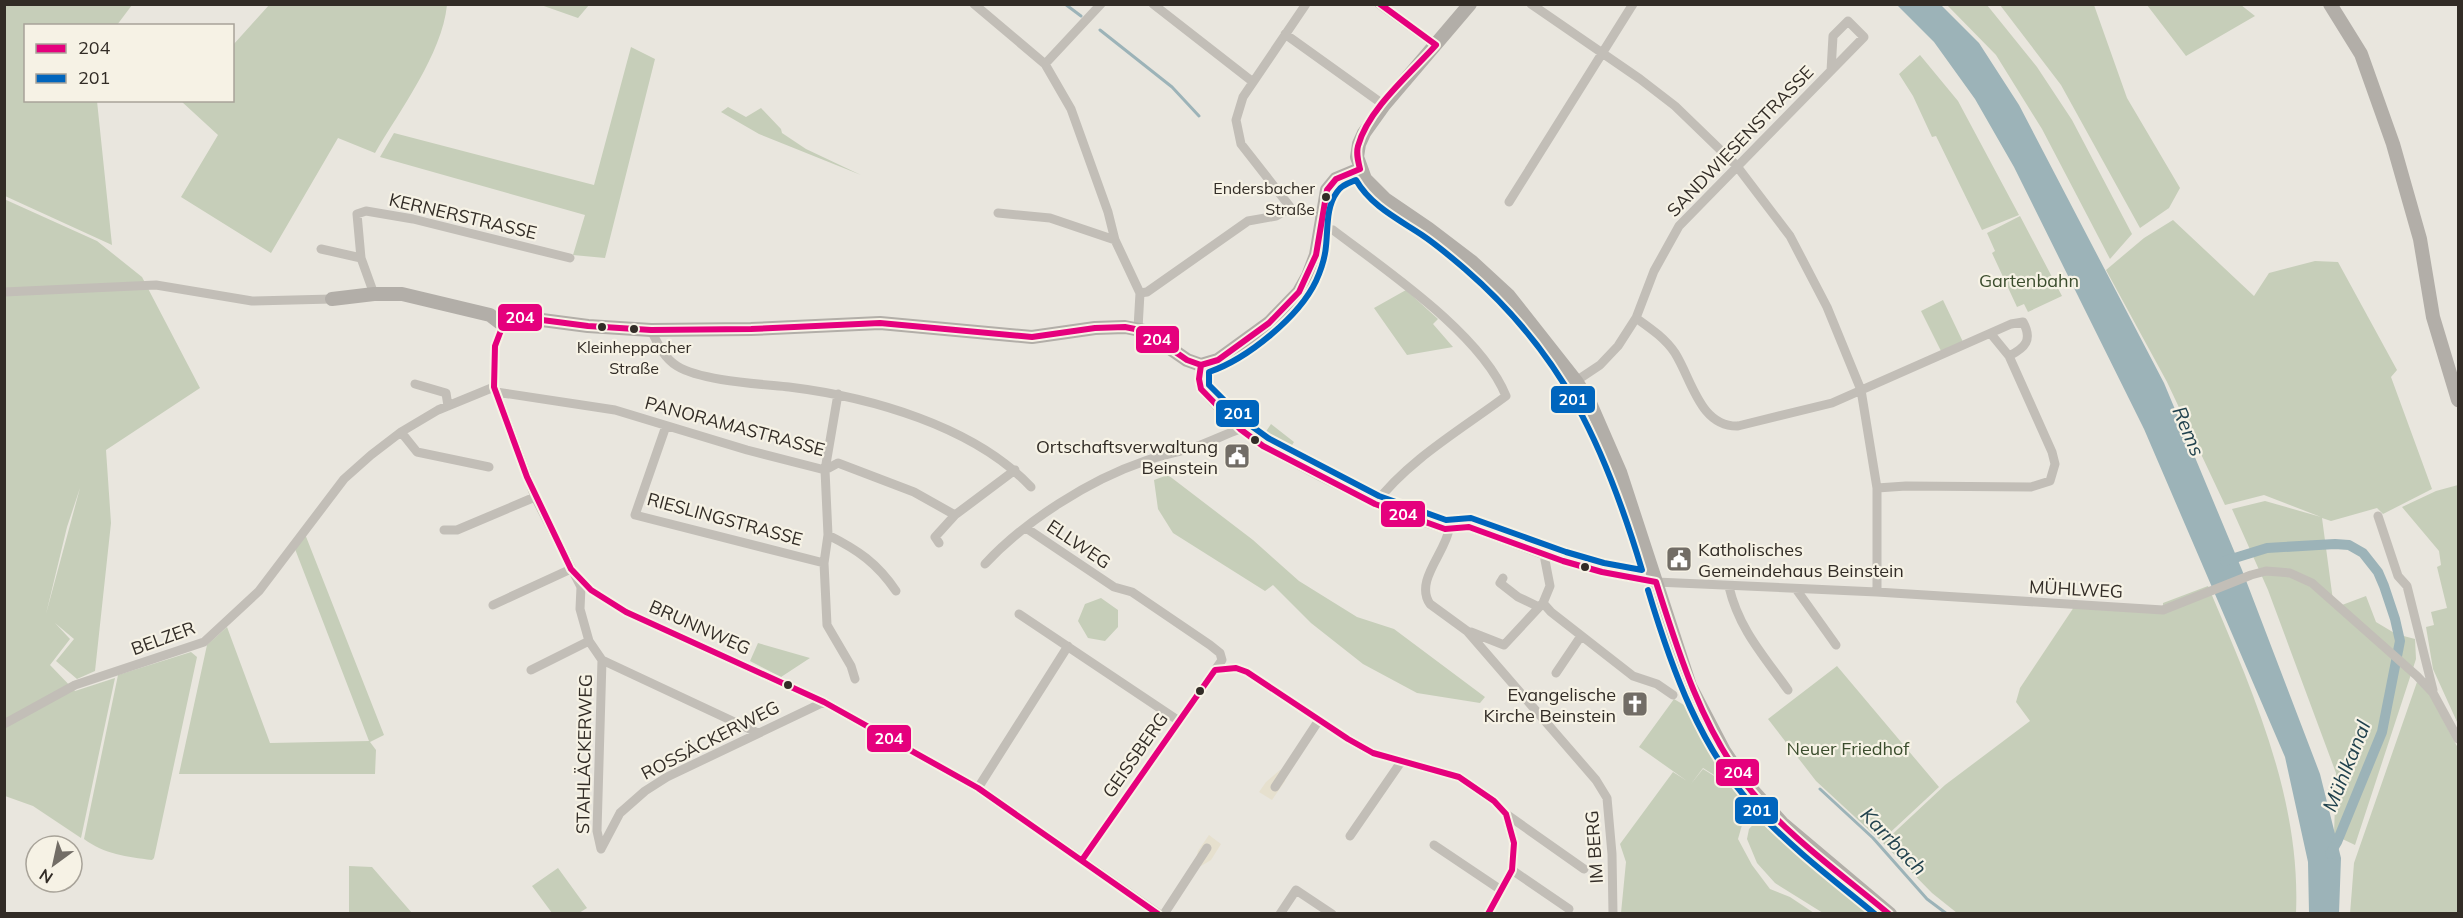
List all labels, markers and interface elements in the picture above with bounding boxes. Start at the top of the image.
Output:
legend [24,24,234,102]
text: 204 [78,36,111,59]
street label: SANDWIESENSTRASSE [1662,61,1818,221]
text: 201 [78,66,110,89]
place label: Endersbacher Straße [1213,178,1315,219]
street label: KERNERSTRASSE [387,188,539,244]
marker: Endersbacher Straße [1320,191,1332,203]
park label: Gartenbahn [1979,269,2079,292]
line badge: 204 [497,303,543,332]
text: 204 [506,307,535,327]
unlabelled marker [596,321,608,333]
marker: Kleinheppacher Straße [628,323,640,335]
line badge: 204 [1135,325,1180,354]
text: 204 [1143,329,1172,349]
place label: Kleinheppacher Straße [577,337,691,378]
line badge: 201 [1550,385,1596,414]
text: 201 [1559,389,1587,409]
street label: PANORAMASTRASSE [643,391,827,461]
line badge: 201 [1215,399,1260,428]
water label: Rems [2167,402,2211,460]
text: 201 [1224,403,1252,423]
unlabelled marker [1249,434,1261,446]
place label: Ortschaftsverwaltung Beinstein [1036,435,1218,479]
public building icon: Ortschaftsverwaltung Beinstein [1222,441,1252,471]
street label: RIESLINGSTRASSE [645,487,805,551]
line badge: 204 [1380,500,1426,528]
text: 204 [1389,504,1418,524]
street label: ELLWEG [1043,514,1115,574]
place label: Katholisches Gemeindehaus Beinstein [1698,538,1904,582]
public building icon: Katholisches Gemeindehaus Beinstein [1664,544,1694,574]
unlabelled marker [1579,561,1591,573]
street label: MÜHLWEG [2028,575,2124,603]
street label: BRUNNWEG [646,594,754,660]
street label: BELZER [128,616,198,660]
street label: STAHLÄCKERWEG [571,674,597,834]
unlabelled marker [782,679,794,691]
place label: Evangelische Kirche Beinstein [1483,683,1616,727]
unlabelled marker [1194,685,1206,697]
church icon: Evangelische Kirche Beinstein [1620,689,1650,719]
street label: ROSSÄCKERWEG [637,695,783,785]
street label: GEISSBERG [1097,708,1173,802]
water label: Mühlkanal [2316,717,2376,815]
line badge: 204 [866,724,912,753]
text: 204 [875,728,904,748]
park label: Neuer Friedhof [1787,737,1910,760]
line badge: 204 [1715,758,1760,787]
text: 204 [1724,762,1753,782]
line badge: 201 [1734,796,1779,825]
text: 201 [1743,800,1771,820]
water label: Karrbach [1856,802,1932,880]
street label: IM BERG [1580,810,1608,884]
north arrow [24,834,84,894]
text: N [35,865,56,888]

